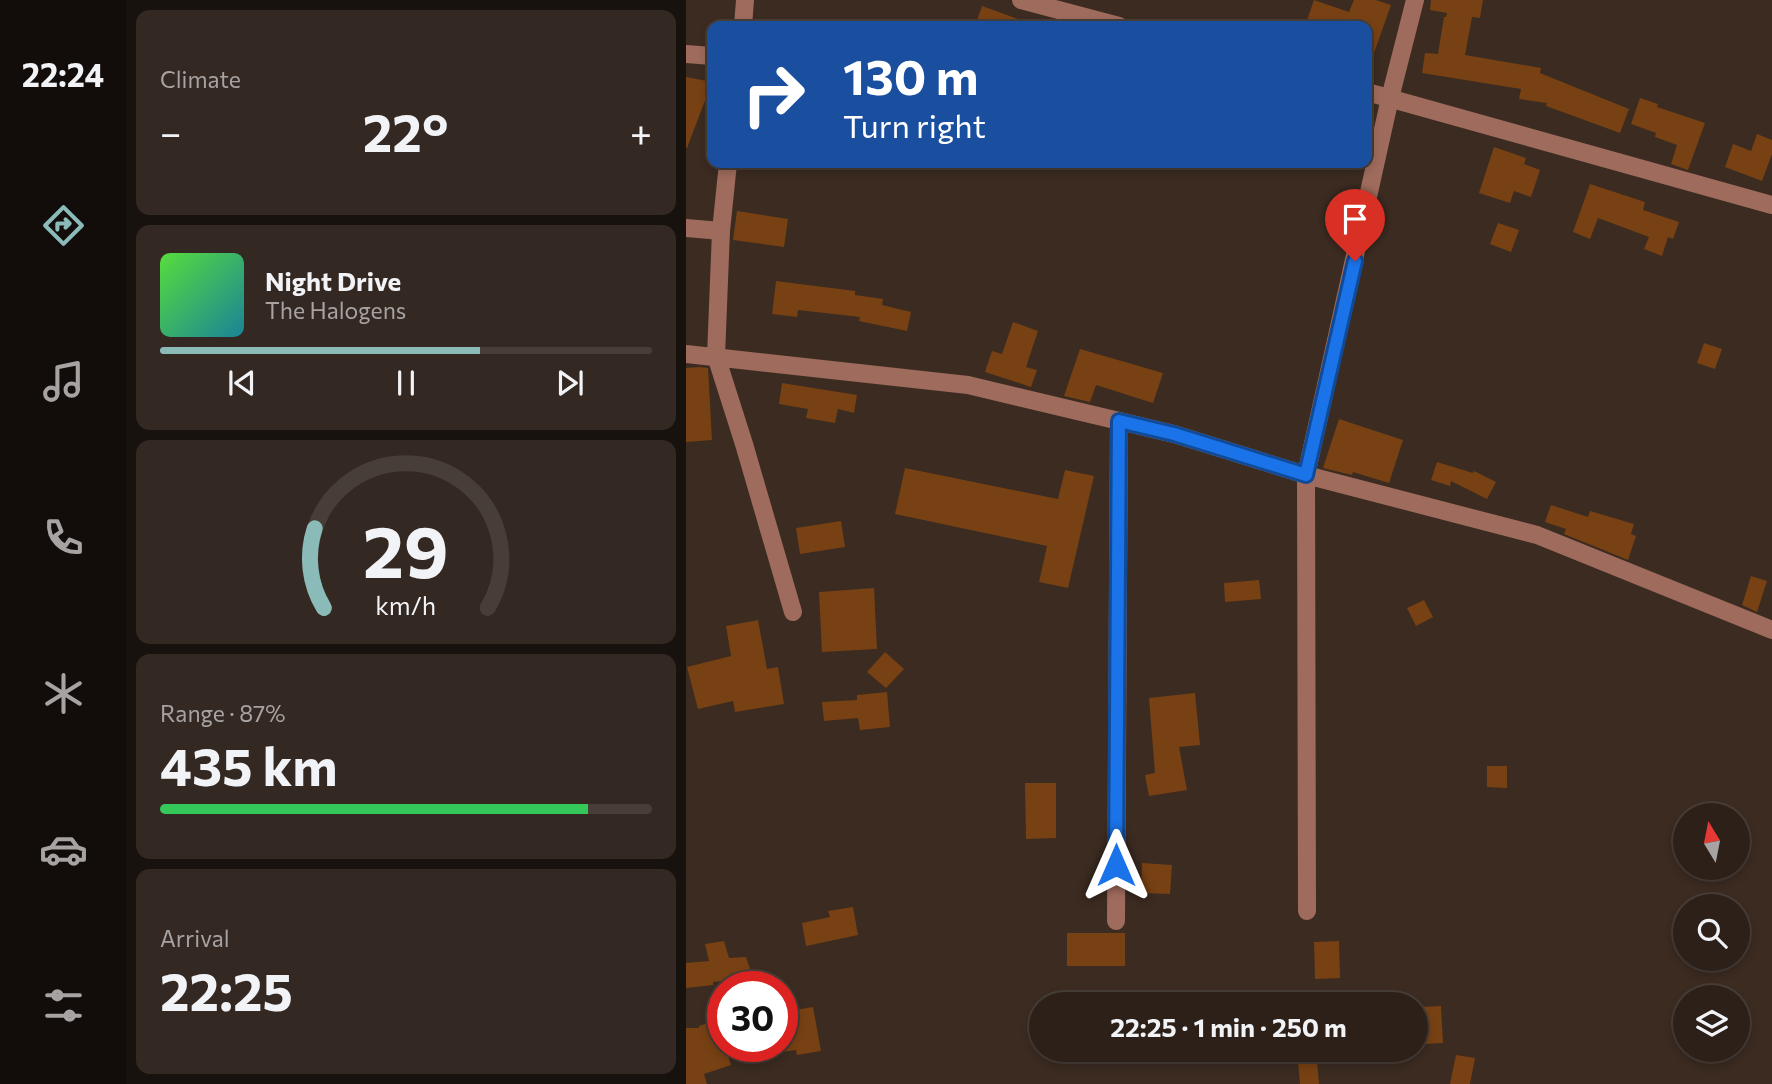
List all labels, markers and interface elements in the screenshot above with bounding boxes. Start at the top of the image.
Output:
text: 130 m [843,45,978,105]
icon: right [728,49,819,140]
text: 22:24 [22,54,104,94]
text: Climate [160,65,241,93]
text: 22° [363,99,448,163]
text: Turn right [843,105,986,145]
text: − [160,108,182,155]
text: + [630,108,652,155]
pin [1325,189,1385,261]
icon: arrive [1336,200,1374,238]
icon: directions [39,201,88,250]
text: Night Drive [265,265,401,296]
text: The Halogens [265,296,406,324]
icon: music [39,357,88,406]
icon: previous [223,364,261,402]
icon: pause [387,364,425,402]
icon: next [551,364,589,402]
text: 29 [363,504,449,593]
icon: phone [39,513,88,562]
text: km/h [376,590,436,620]
icon: climate [39,669,88,718]
text: Range · 87% [160,699,285,727]
text: 435 km [160,733,338,797]
north arrow [1673,803,1750,880]
map controls [1673,803,1750,1062]
icon: car [39,825,88,874]
position arrow [1079,828,1153,902]
button: search [1673,894,1750,971]
text: Arrival [160,924,230,952]
text: 22:25 [160,958,293,1022]
speed limit sign: 30 [707,971,798,1062]
icon: filters [39,981,88,1030]
button: layers [1673,985,1750,1062]
text: 22:25 · 1 min · 250 m [1110,1011,1347,1042]

